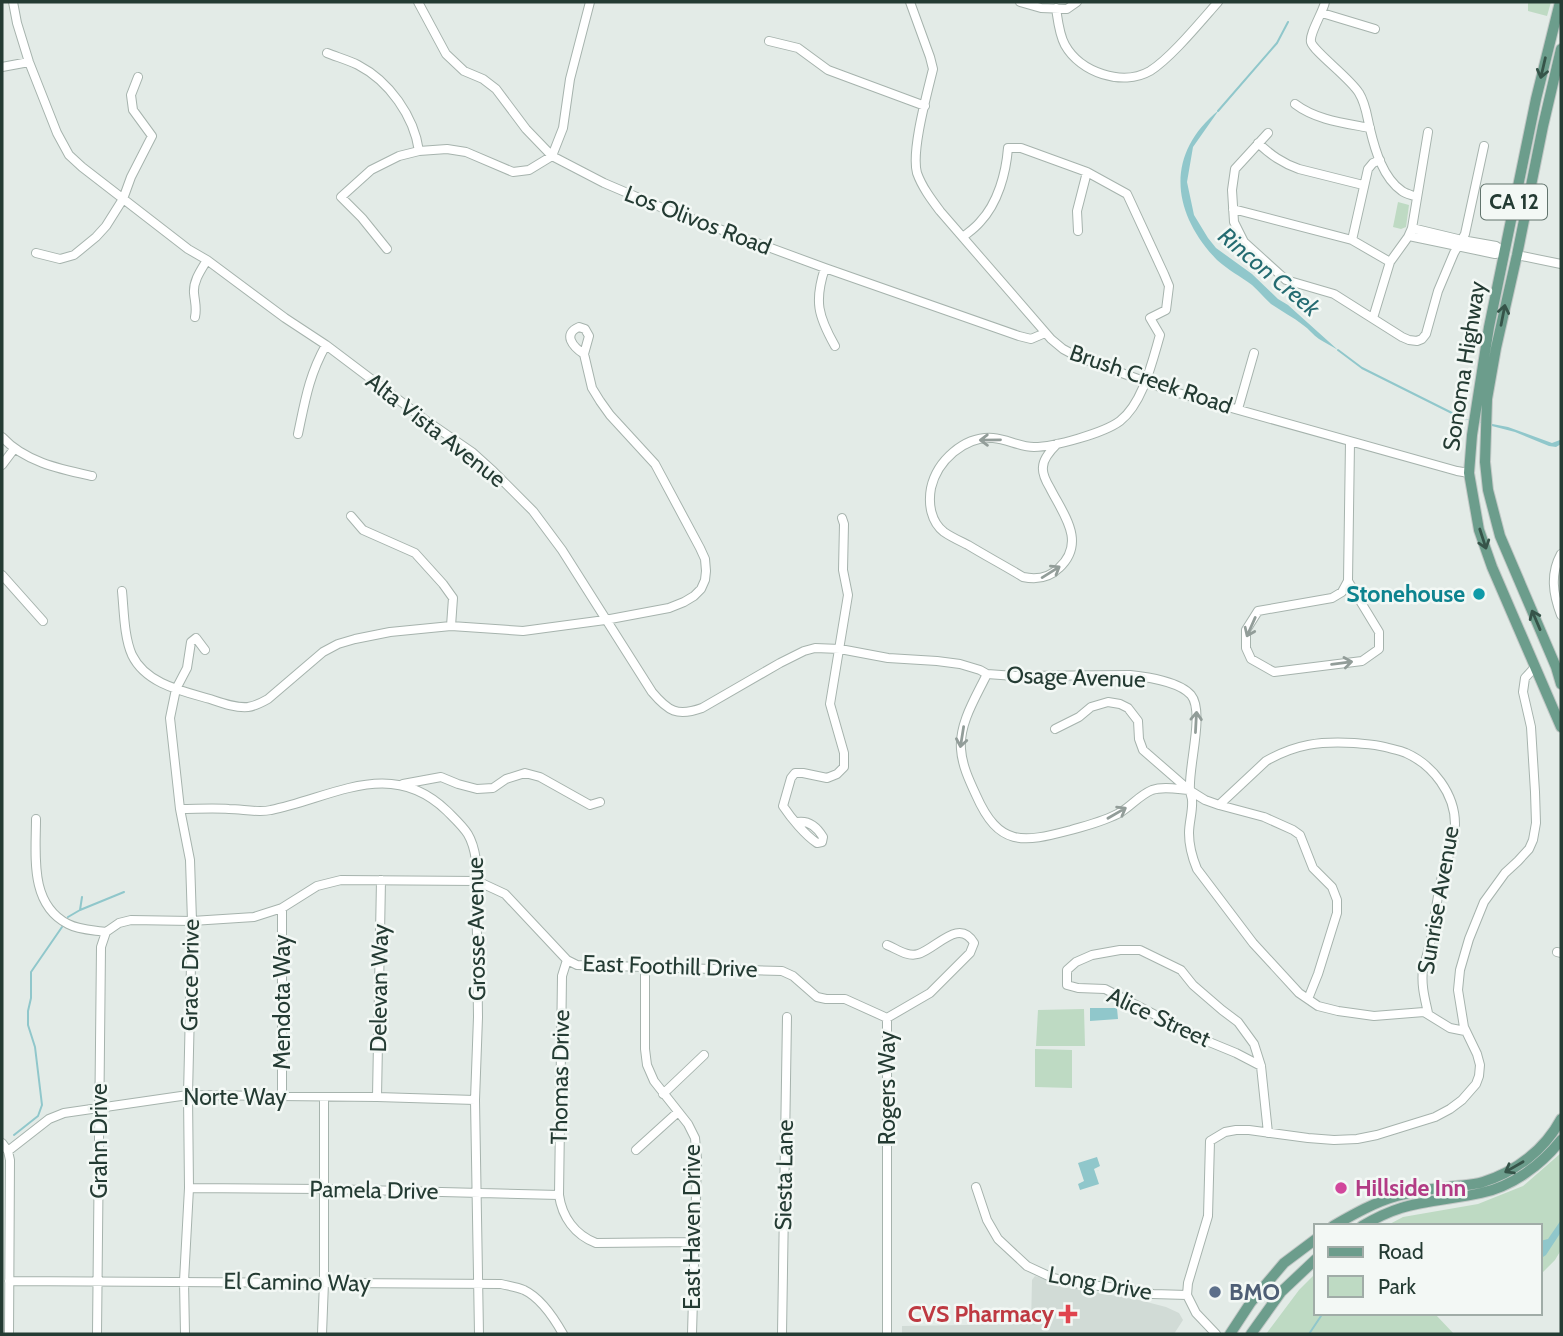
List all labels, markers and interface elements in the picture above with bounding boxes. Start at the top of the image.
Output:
one-way arrow [1536,56,1549,79]
street label: Los Olivos Road [621,179,775,261]
road number: CA 12 [1481,184,1547,220]
water label: Rincon Creek [1213,221,1326,323]
street label: Sonoma Highway [1437,279,1491,453]
one-way arrow [1497,304,1510,327]
street label: Brush Creek Road [1066,338,1236,420]
street label: Alta Vista Avenue [361,367,512,493]
one-way arrow [979,433,1002,447]
one-way arrow [1478,528,1490,550]
one-way arrow [1041,564,1061,578]
place label: Stonehouse [1346,580,1465,608]
marker: Stonehouse [1471,586,1487,602]
one-way arrow [1529,610,1542,632]
one-way arrow [1243,616,1256,637]
one-way arrow [1330,657,1353,670]
street label: Osage Avenue [1006,661,1146,693]
one-way arrow [1189,711,1202,734]
one-way arrow [956,725,969,748]
one-way arrow [1106,806,1126,820]
street label: Sunrise Avenue [1411,824,1465,976]
street label: Grosse Avenue [461,857,491,1001]
street label: Grace Drive [175,918,205,1031]
street label: Delevan Way [364,923,394,1053]
street label: Mendota Way [268,934,296,1070]
street label: East Foothill Drive [582,949,758,983]
street label: Alice Street [1103,981,1215,1053]
street label: Thomas Drive [545,1009,575,1145]
street label: Rogers Way [873,1030,901,1145]
street label: Grahn Drive [85,1083,113,1199]
street label: Norte Way [183,1083,287,1111]
street label: Siesta Lane [769,1119,799,1231]
street label: East Haven Drive [678,1144,706,1310]
one-way arrow [1504,1161,1525,1174]
place label: Hillside Inn [1355,1174,1466,1202]
street label: Pamela Drive [309,1175,439,1205]
marker: Hillside Inn [1333,1180,1349,1196]
legend [1314,1224,1542,1315]
text: Road [1378,1239,1424,1264]
street label: Long Drive [1046,1260,1154,1306]
street label: El Camino Way [223,1267,371,1297]
text: Park [1378,1274,1416,1299]
place label: BMO [1229,1278,1280,1306]
marker: BMO [1207,1284,1223,1300]
place label: CVS Pharmacy [908,1300,1055,1328]
marker: CVS Pharmacy [1060,1306,1076,1322]

